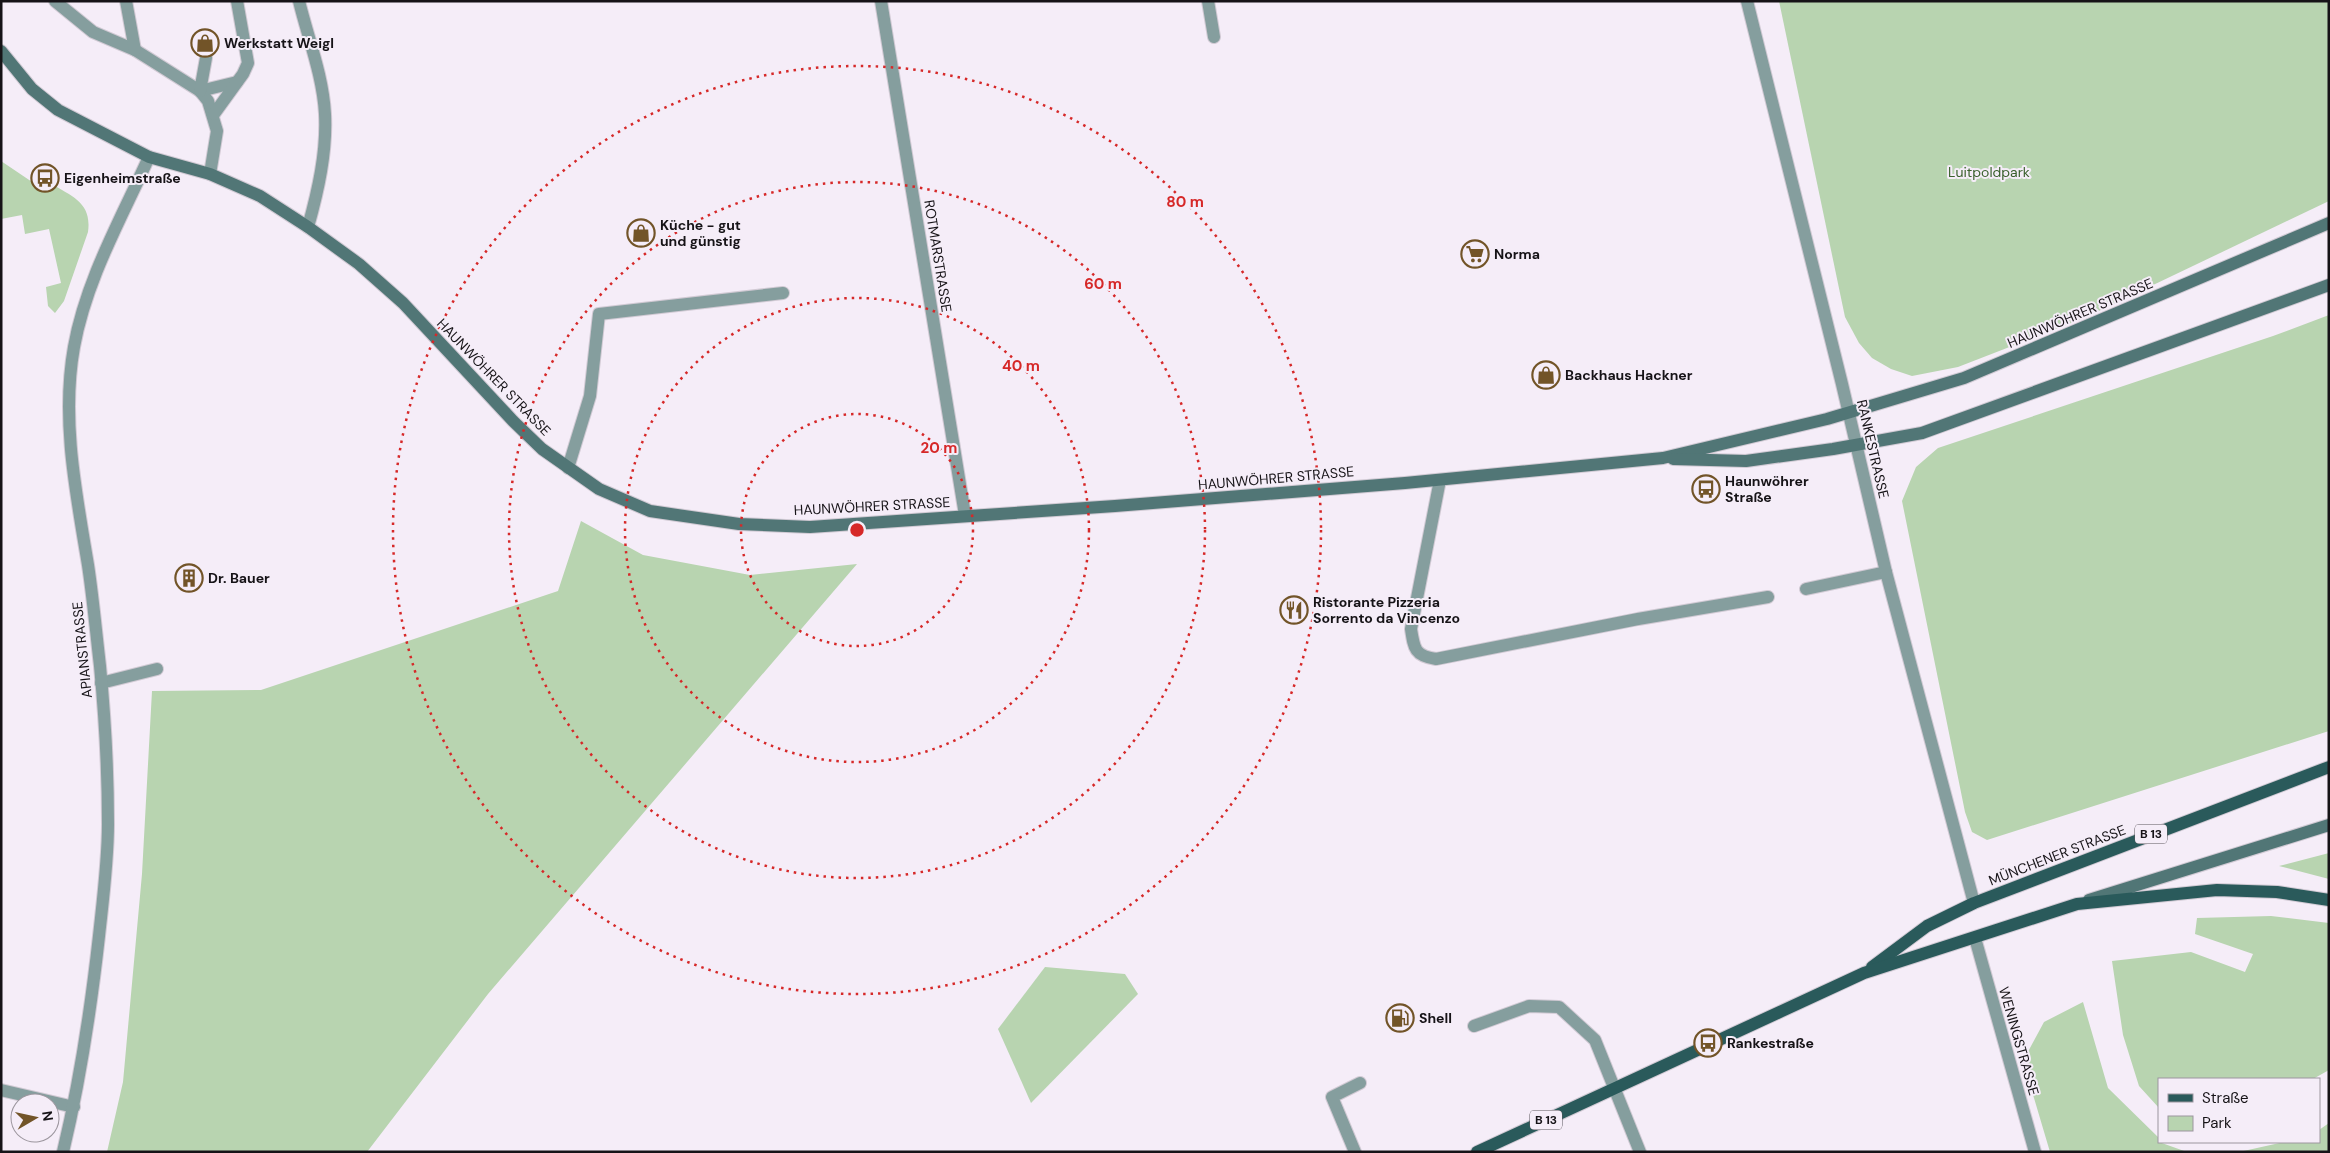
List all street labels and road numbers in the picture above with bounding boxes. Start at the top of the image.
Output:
street label: ROTMARSTRASSE [920,199,956,313]
street label: HAUNWÖHRER STRASSE [2004,274,2156,352]
street label: HAUNWÖHRER STRASSE [433,314,555,440]
street label: RANKESTRASSE [1853,398,1893,500]
street label: HAUNWÖHRER STRASSE [1197,462,1355,494]
street label: HAUNWÖHRER STRASSE [793,493,951,519]
street label: APIANSTRASSE [68,601,96,699]
street label: MÜNCHENER STRASSE [1986,821,2128,889]
road number: B 13 [2135,824,2167,844]
street label: WENINGSTRASSE [1995,985,2043,1097]
road number: B 13 [1530,1110,1562,1130]

